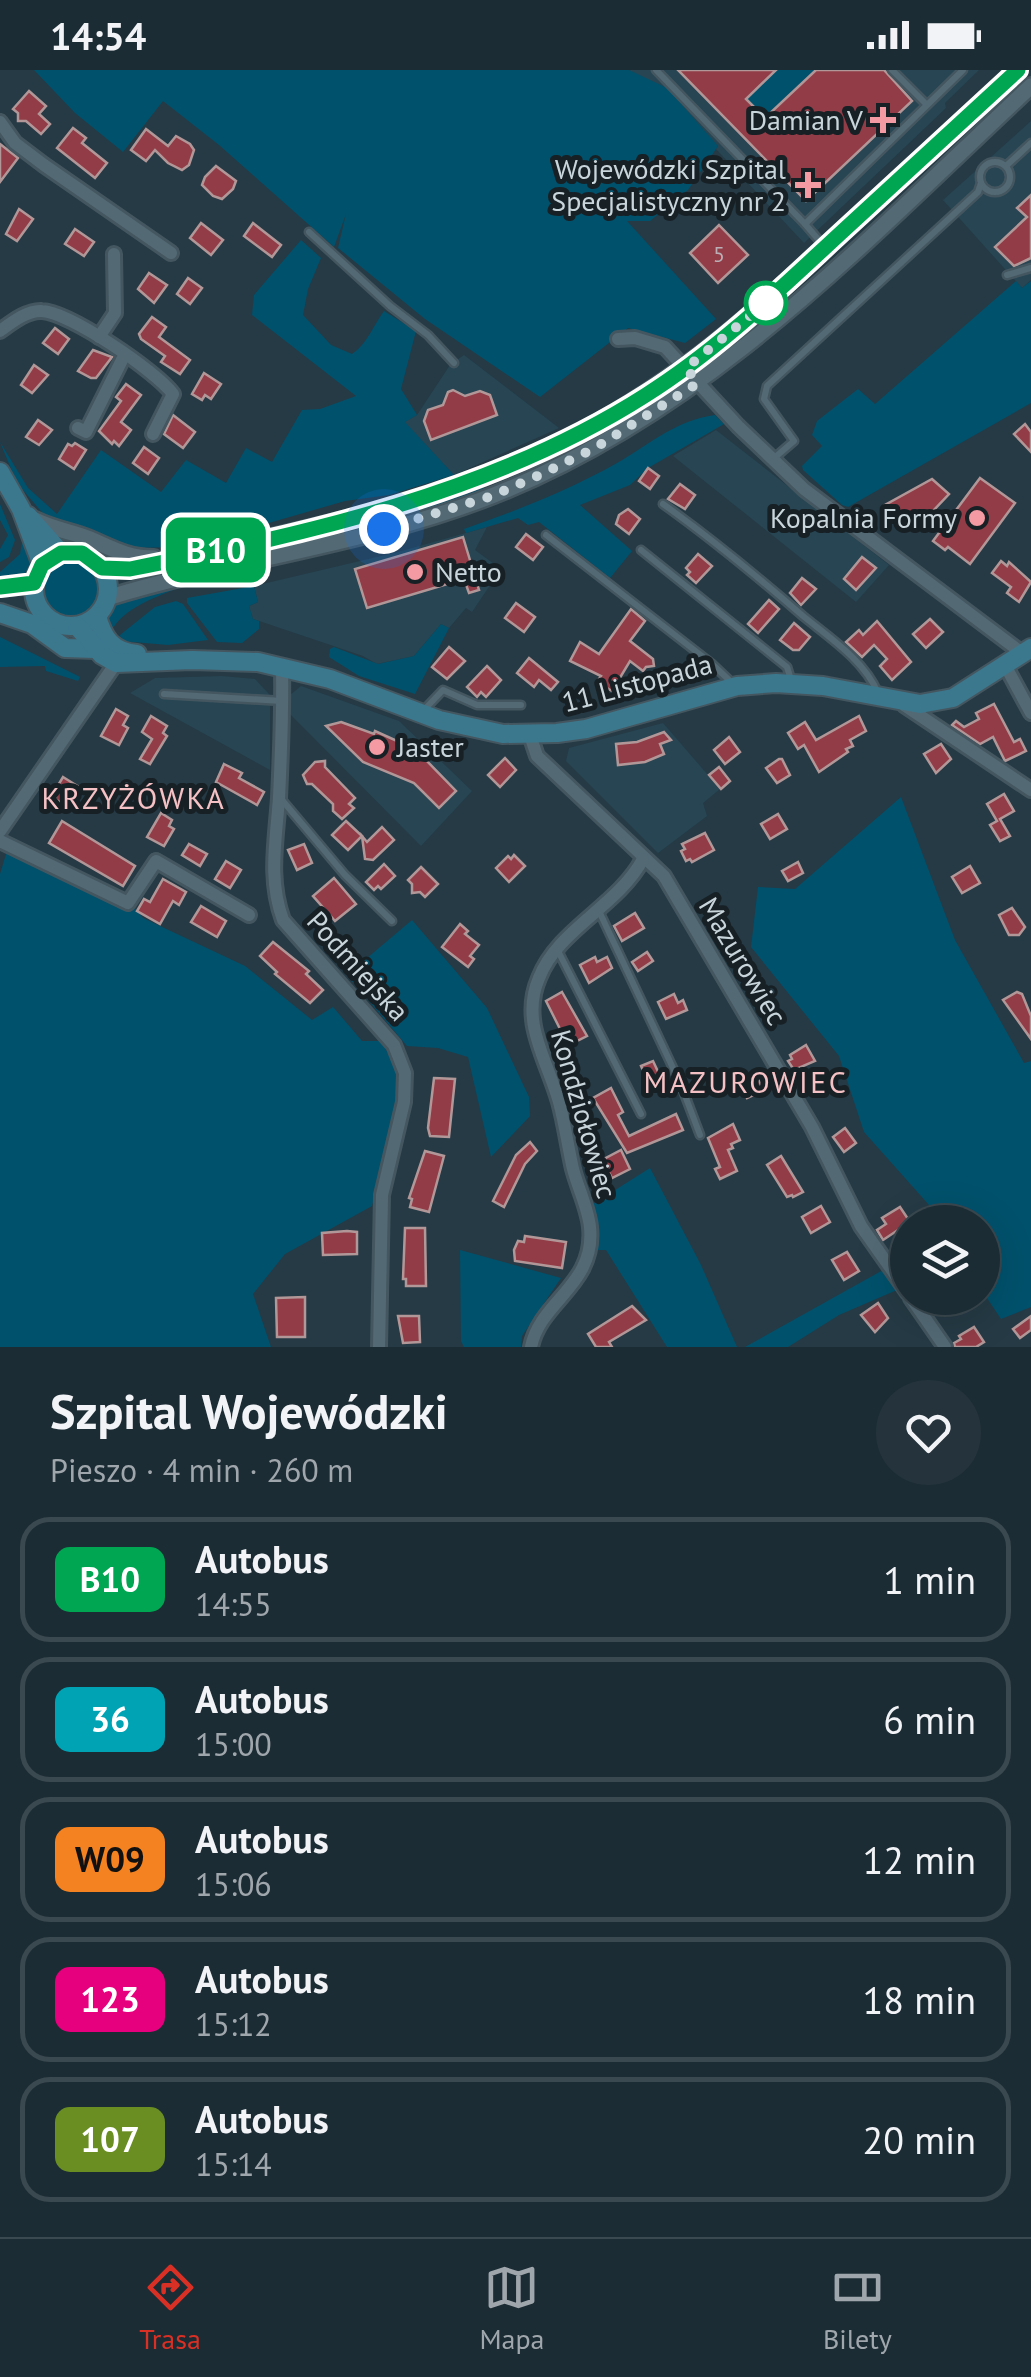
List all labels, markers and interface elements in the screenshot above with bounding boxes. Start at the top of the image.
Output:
text: 14:54 [50,11,146,60]
place label: Damian V [749,101,863,138]
marker: Damian V [872,109,894,131]
place label: Wojewódzki Szpital Specjalistyczny nr 2 [551,150,786,219]
marker: Wojewódzki Szpital Specjalistyczny nr 2 [795,172,821,198]
house number: 5 [713,240,725,268]
unlabelled marker [745,282,787,324]
place label: Kopalnia Formy [770,499,957,536]
your location [359,504,409,554]
marker: Kopalnia Formy [966,507,988,529]
line badge: B10 [158,518,274,582]
text: B10 [186,527,246,573]
place label: Netto [435,553,502,590]
marker: Netto [404,561,426,583]
street label: 11 Listopada [558,645,716,720]
place label: Jaster [396,728,464,765]
marker: Jaster [366,736,388,758]
district label: KRZYŻÓWKA [42,778,226,817]
street label: Mazurowiec [691,890,796,1031]
street label: Podmiejska [299,903,418,1028]
street label: Kondziołowiec [543,1025,626,1202]
district label: MAZUROWIEC [644,1062,849,1101]
map controls [890,1205,1000,1315]
button: layers [890,1205,1000,1315]
text: Szpital Wojewódzki [50,1380,448,1442]
button: heart [876,1380,981,1485]
text: Pieszo · 4 min · 260 m [50,1449,353,1491]
text: Autobus [195,1534,329,1583]
text: 1 min [883,1555,976,1604]
text: B10 [80,1556,140,1602]
text: 14:55 [195,1583,272,1625]
text: Autobus [195,1674,329,1723]
text: 6 min [883,1695,976,1744]
text: 36 [90,1696,130,1742]
text: 15:00 [195,1723,272,1765]
text: Autobus [195,1814,329,1863]
text: 12 min [863,1835,976,1884]
text: W09 [75,1836,145,1882]
text: 15:06 [195,1863,272,1905]
text: Autobus [195,1954,329,2003]
text: 18 min [863,1975,976,2024]
text: 123 [80,1976,140,2022]
text: 15:12 [195,2003,272,2045]
text: Autobus [195,2094,329,2143]
text: 20 min [863,2115,976,2164]
text: 107 [80,2116,140,2162]
text: 15:14 [195,2143,272,2185]
tab: Trasa [139,2260,201,2357]
tab: Mapa [479,2260,544,2357]
tab: Bilety [823,2260,892,2357]

